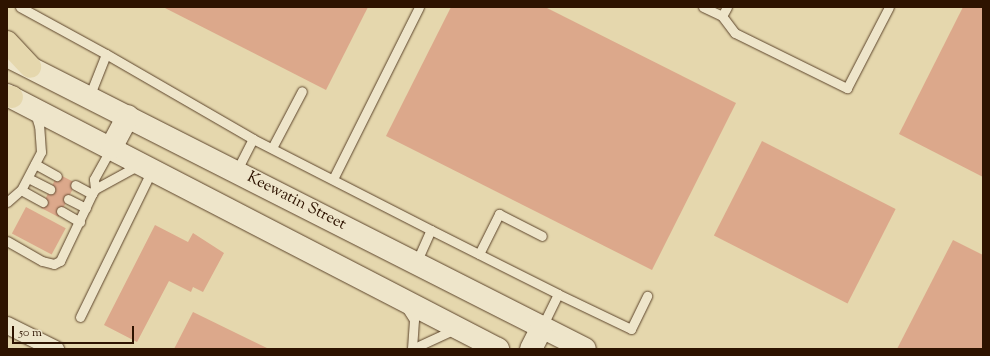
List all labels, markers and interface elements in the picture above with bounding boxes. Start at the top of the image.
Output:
street label: Keewatin Street [243,169,349,235]
scale bar [14,318,136,344]
text: 50 m [19,324,42,342]

